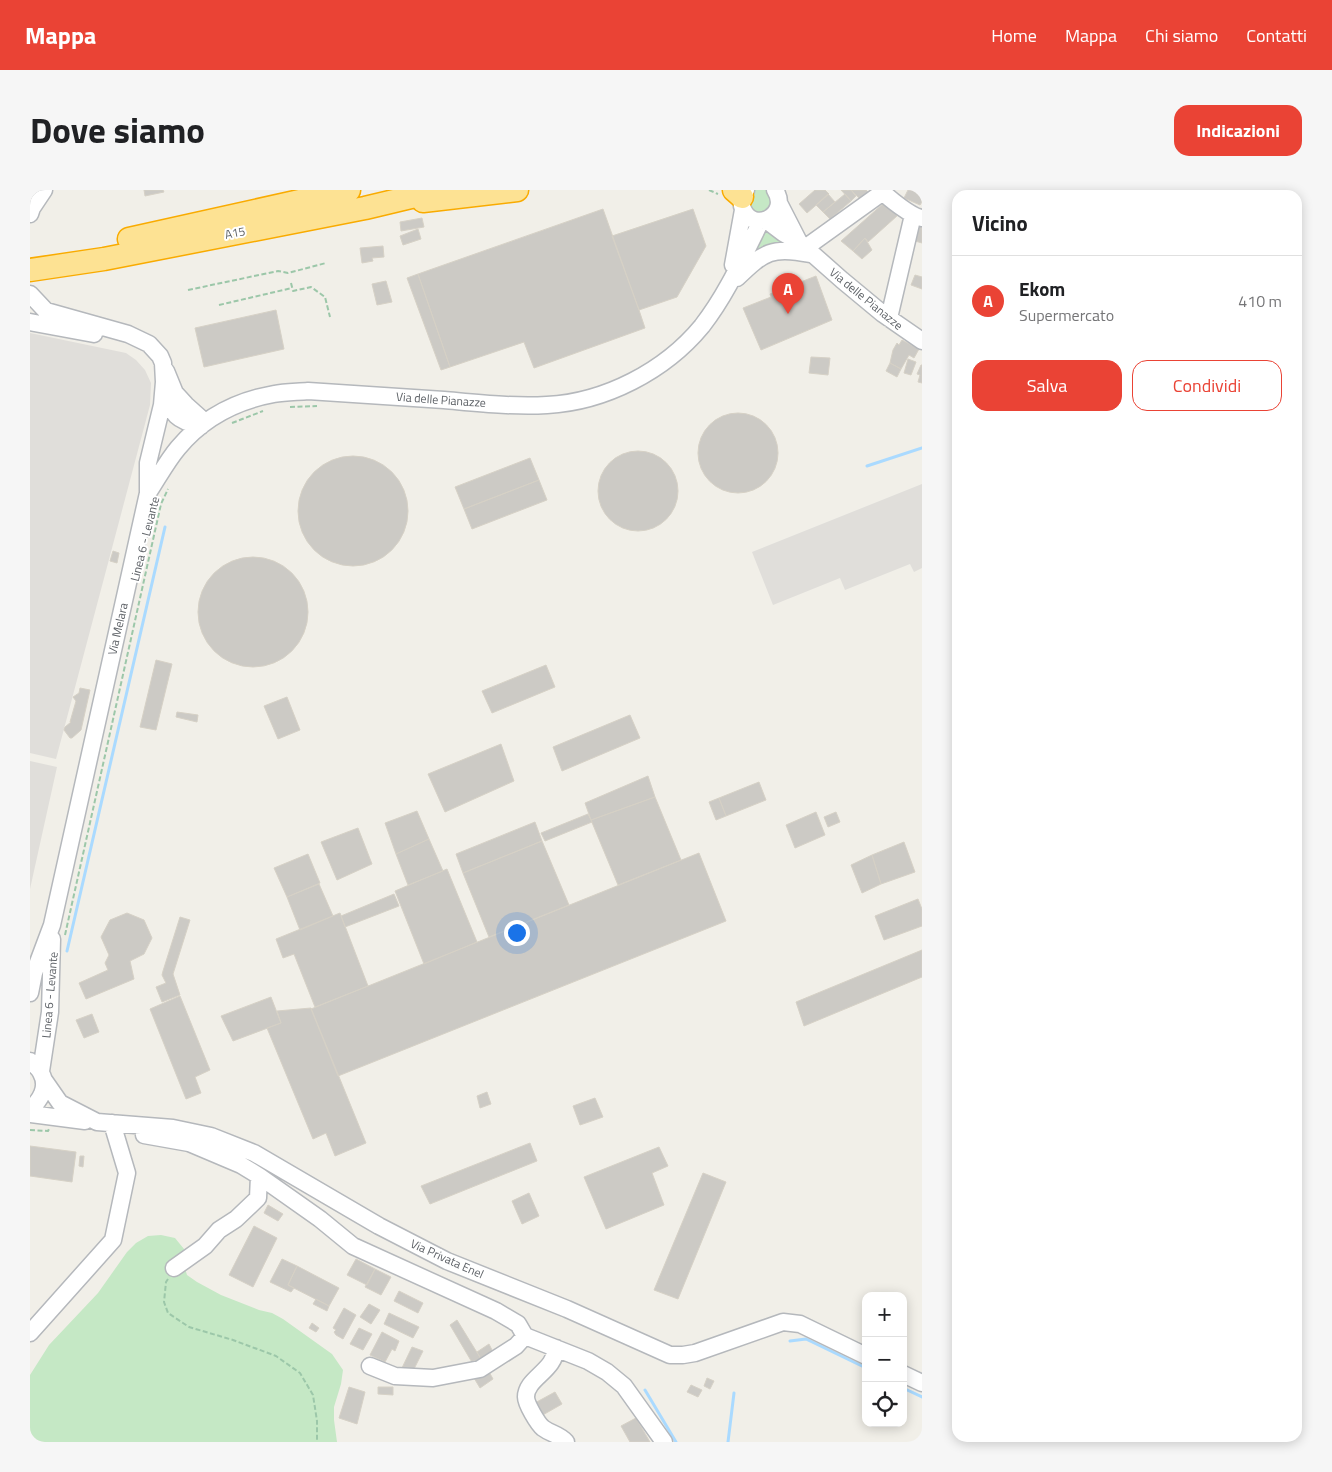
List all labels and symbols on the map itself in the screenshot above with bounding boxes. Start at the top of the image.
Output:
street label: A15 [223,221,247,244]
street label: Via delle Pianazze [825,263,907,334]
pin: A [772,273,804,314]
street label: Via delle Pianazze [395,387,487,412]
street label: Linea 6 - Levante [125,494,164,583]
street label: Via Melara [102,601,133,657]
your location [504,920,530,946]
street label: Linea 6 - Levante [36,951,63,1039]
street label: Via Privata Enel [407,1234,487,1283]

